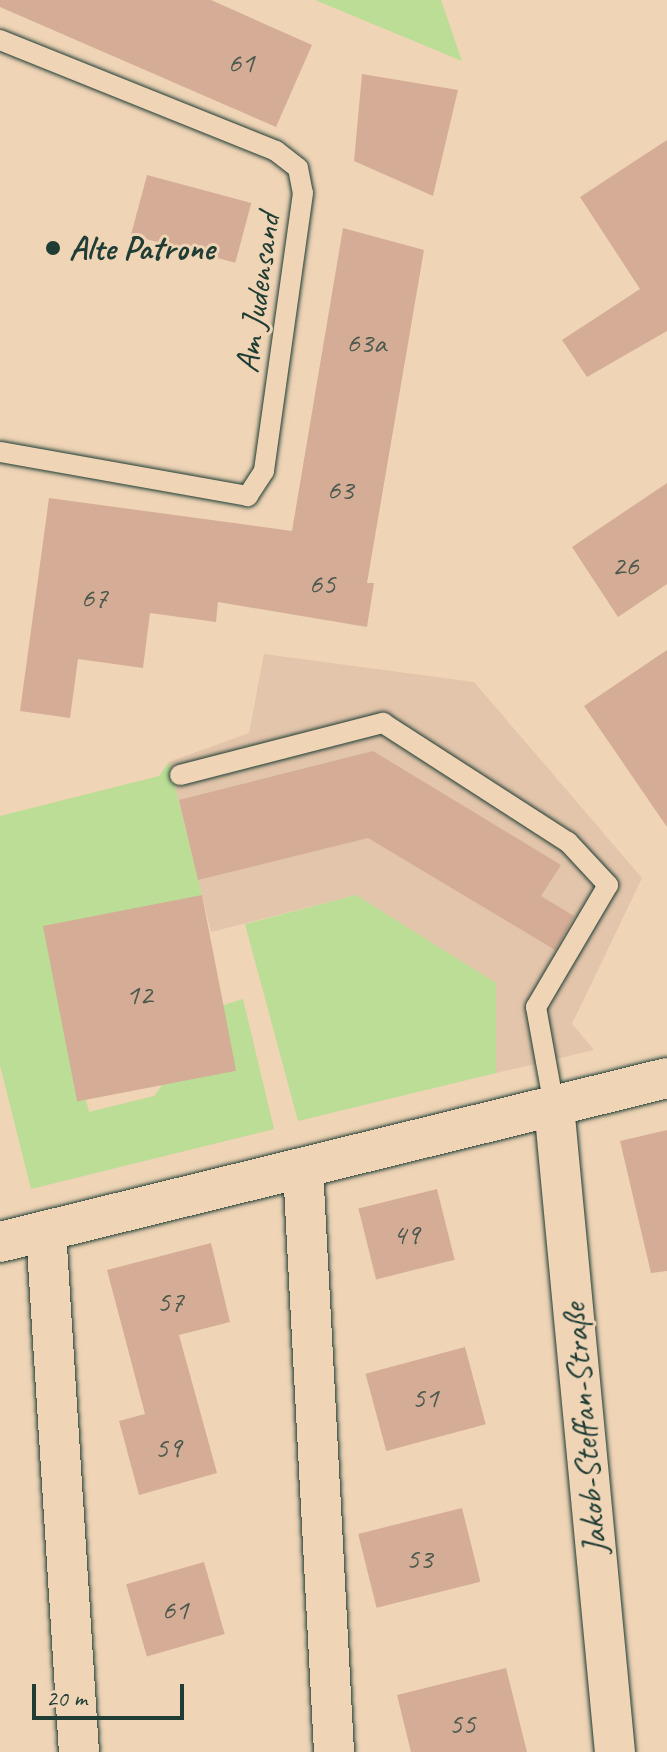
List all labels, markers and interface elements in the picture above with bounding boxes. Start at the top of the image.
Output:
house number: 61 [228,44,254,80]
street label: Am Judensand [226,211,288,375]
place label: Alte Patrone [69,228,216,268]
marker: Alte Patrone [44,239,62,257]
house number: 63a [346,324,386,360]
house number: 63 [327,471,353,507]
house number: 26 [612,547,638,583]
house number: 65 [309,565,335,601]
house number: 67 [81,579,107,615]
house number: 12 [126,976,152,1012]
house number: 49 [393,1216,419,1252]
house number: 57 [157,1283,183,1319]
street label: Jakob-Steffan-Straße [553,1302,615,1556]
house number: 51 [412,1379,438,1415]
house number: 59 [155,1429,181,1465]
house number: 53 [406,1540,432,1576]
house number: 61 [162,1591,188,1627]
scale bar [36,1668,188,1718]
text: 20 m [46,1683,87,1713]
house number: 55 [449,1705,475,1741]

